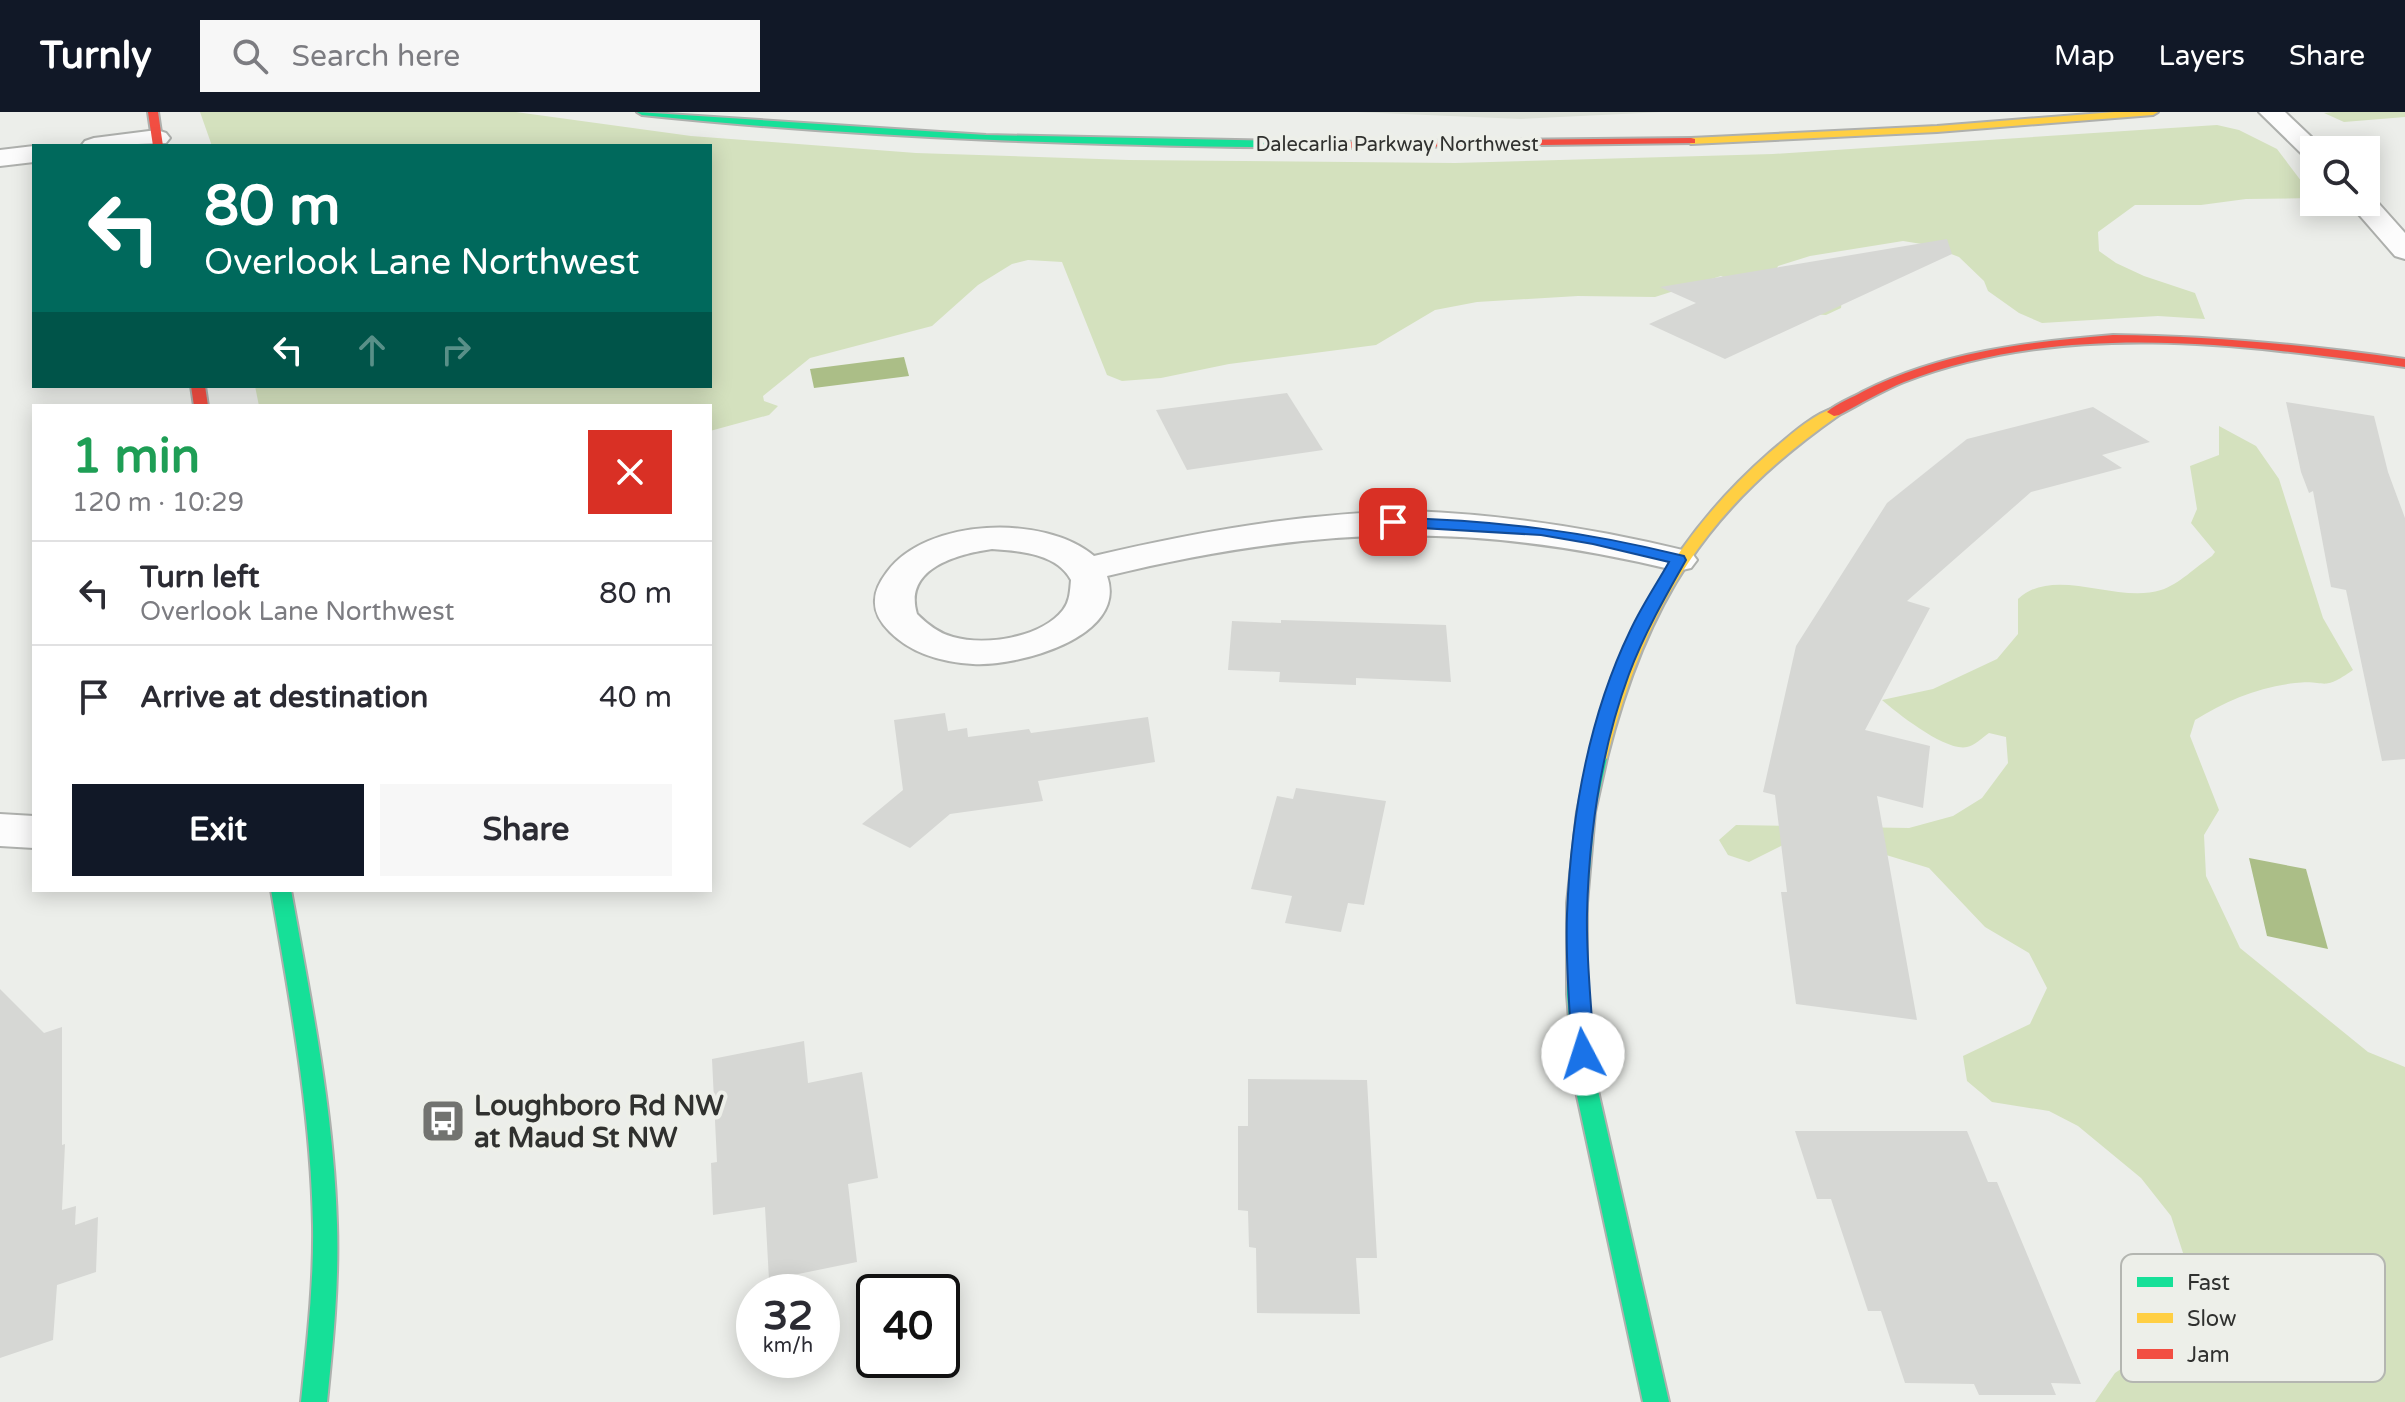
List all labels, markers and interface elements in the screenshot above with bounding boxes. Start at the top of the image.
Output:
search box [200,20,760,92]
text: Turnly [40,33,152,79]
icon: search [228,34,272,78]
text: Search here [292,38,460,75]
text: Map [2054,39,2115,73]
text: Layers [2159,39,2245,73]
text: Share [2289,39,2365,73]
street label: Dalecarlia Parkway Northwest [1255,133,1539,157]
map controls [2300,136,2380,216]
button: search [2300,136,2380,216]
text: 80 m [204,173,340,240]
icon: left [72,176,176,280]
text: Overlook Lane Northwest [204,241,640,284]
icon: left [266,328,310,372]
icon: ahead [350,328,394,372]
icon: right [434,328,478,372]
text: 1 min [72,428,200,486]
button: close [588,430,672,514]
text: 120 m · 10:29 [72,487,244,518]
pin [1359,488,1427,556]
icon: arrive [1371,500,1415,544]
text: Turn left [140,559,259,596]
icon: left [72,571,116,615]
text: 80 m [599,575,672,612]
text: Overlook Lane Northwest [140,596,455,627]
icon: arrive [72,675,116,719]
text: Arrive at destination [140,679,428,716]
text: 40 m [599,679,672,716]
button: Exit [72,784,364,876]
button: Share [380,784,672,876]
position arrow [1541,1012,1625,1096]
place label: Loughboro Rd NW at Maud St NW [474,1089,725,1155]
bus stop icon: Loughboro Rd NW at Maud St NW [419,1097,467,1145]
legend [2121,1254,2385,1382]
text: Fast [2187,1270,2230,1296]
speed limit sign: 40 [856,1274,960,1378]
text: 32 [763,1292,813,1340]
text: Slow [2187,1306,2237,1332]
text: km/h [763,1334,813,1358]
text: Jam [2187,1342,2230,1368]

